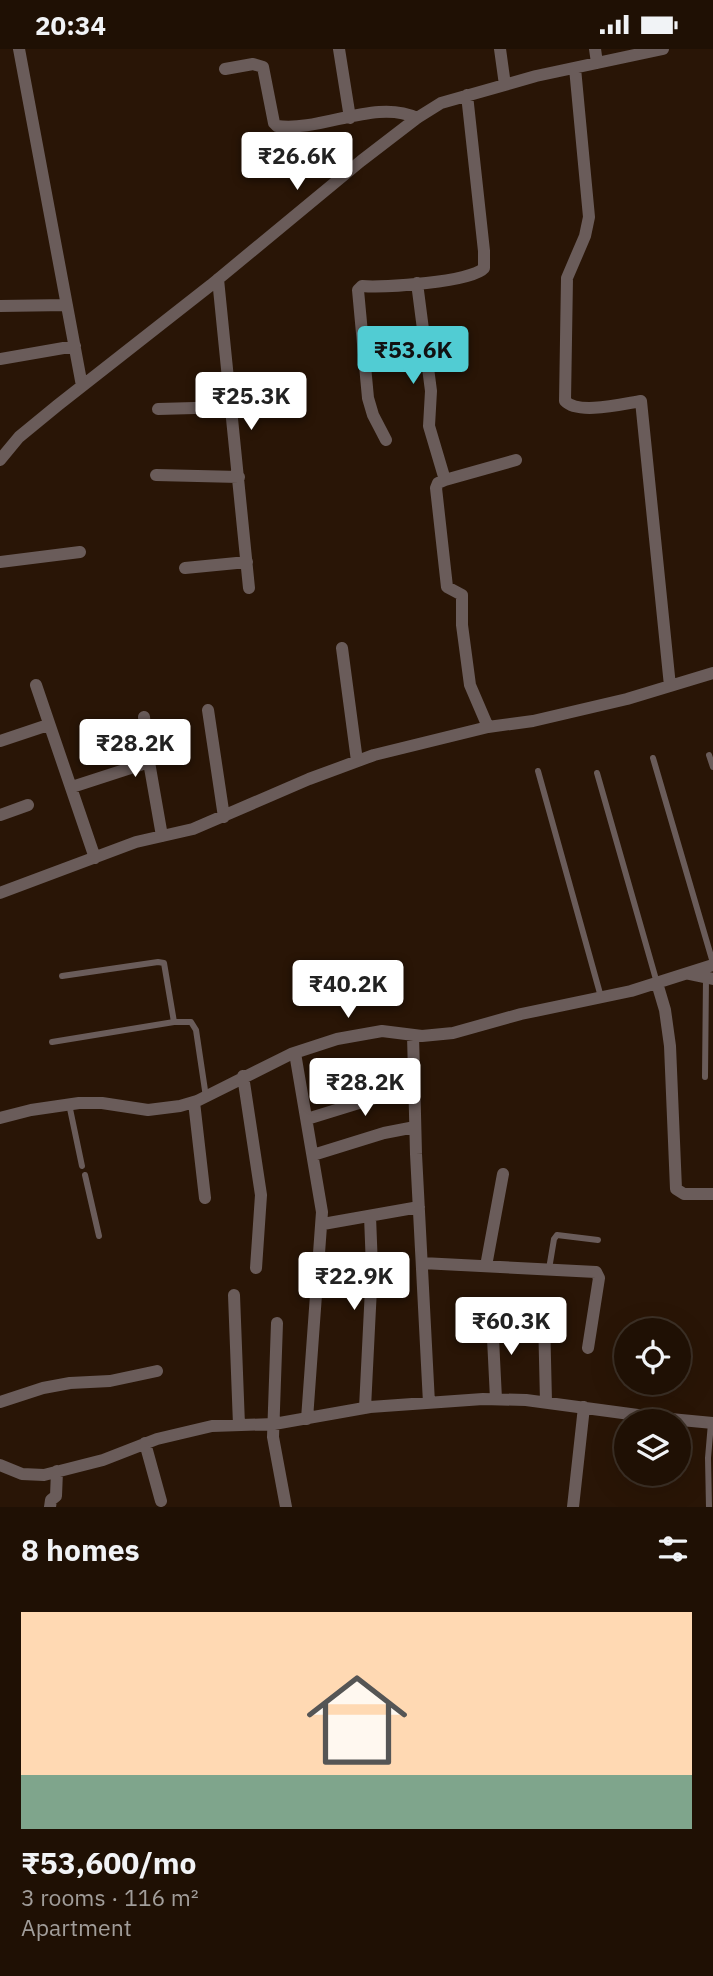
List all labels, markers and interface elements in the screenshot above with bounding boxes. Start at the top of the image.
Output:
text: 20:34 [35,8,106,42]
pin: ₹26.6K [240,132,354,192]
text: ₹26.6K [257,140,337,170]
pin: ₹53.6K [356,327,470,386]
text: ₹53.6K [373,334,453,364]
pin: ₹25.3K [194,373,308,432]
text: ₹25.3K [211,380,291,410]
pin: ₹28.2K [78,719,192,779]
text: ₹28.2K [95,727,175,757]
pin: ₹40.2K [291,961,405,1020]
text: ₹40.2K [308,968,388,998]
pin: ₹28.2K [308,1059,422,1118]
text: ₹28.2K [325,1066,405,1096]
pin: ₹22.9K [297,1253,411,1312]
text: ₹22.9K [314,1260,394,1290]
pin: ₹60.3K [454,1297,568,1357]
text: ₹60.3K [471,1305,551,1335]
map controls [614,1318,691,1486]
button: locate [614,1318,691,1395]
button: layers [614,1409,691,1486]
text: 8 homes [21,1530,140,1569]
icon: filters [654,1530,692,1568]
icon: home [294,1657,420,1783]
text: ₹53,600/mo [21,1843,196,1882]
text: 3 rooms · 116 m² [21,1882,199,1912]
text: Apartment [21,1912,132,1942]

